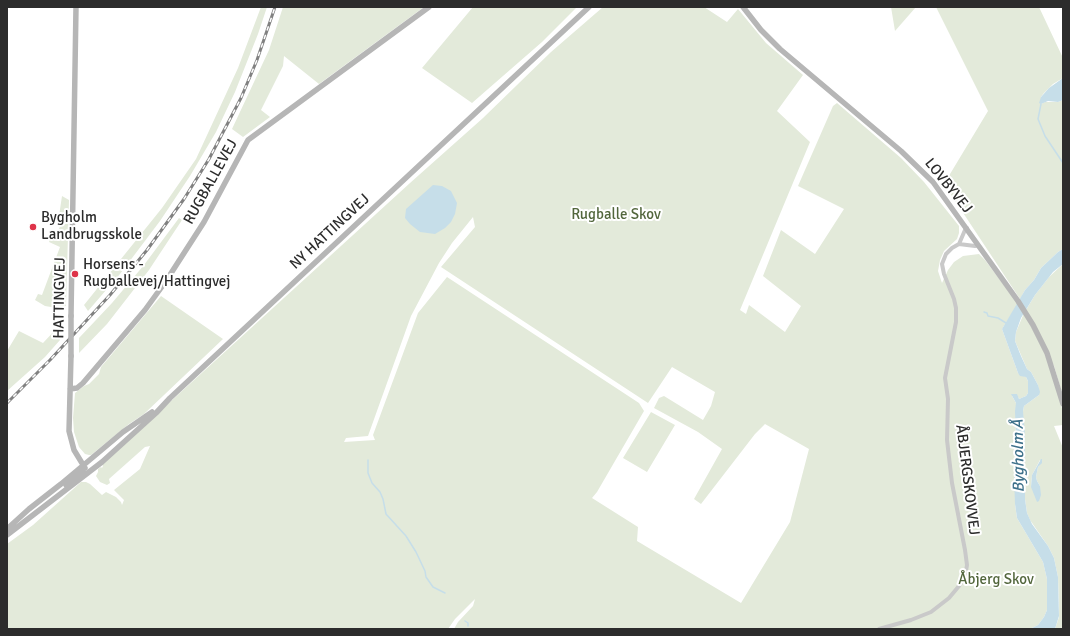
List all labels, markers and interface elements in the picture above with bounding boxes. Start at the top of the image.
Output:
street label: RUGBALLEVEJ [180,136,242,228]
street label: LOVBYVEJ [920,155,976,217]
street label: NY HATTINGVEJ [286,190,374,274]
park label: Rugballe Skov [571,206,661,224]
place label: Bygholm Landbrugsskole [41,209,142,244]
marker: Bygholm Landbrugsskole [28,222,38,232]
place label: Horsens - Rugballevej/Hattingvej [83,256,230,291]
street label: HATTINGVEJ [50,257,70,339]
marker: Horsens - Rugballevej/Hattingvej [70,269,80,279]
water label: Bygholm Å [1009,419,1029,493]
street label: ÅBJERGSKOVVEJ [951,424,983,536]
park label: Åbjerg Skov [958,571,1034,589]

